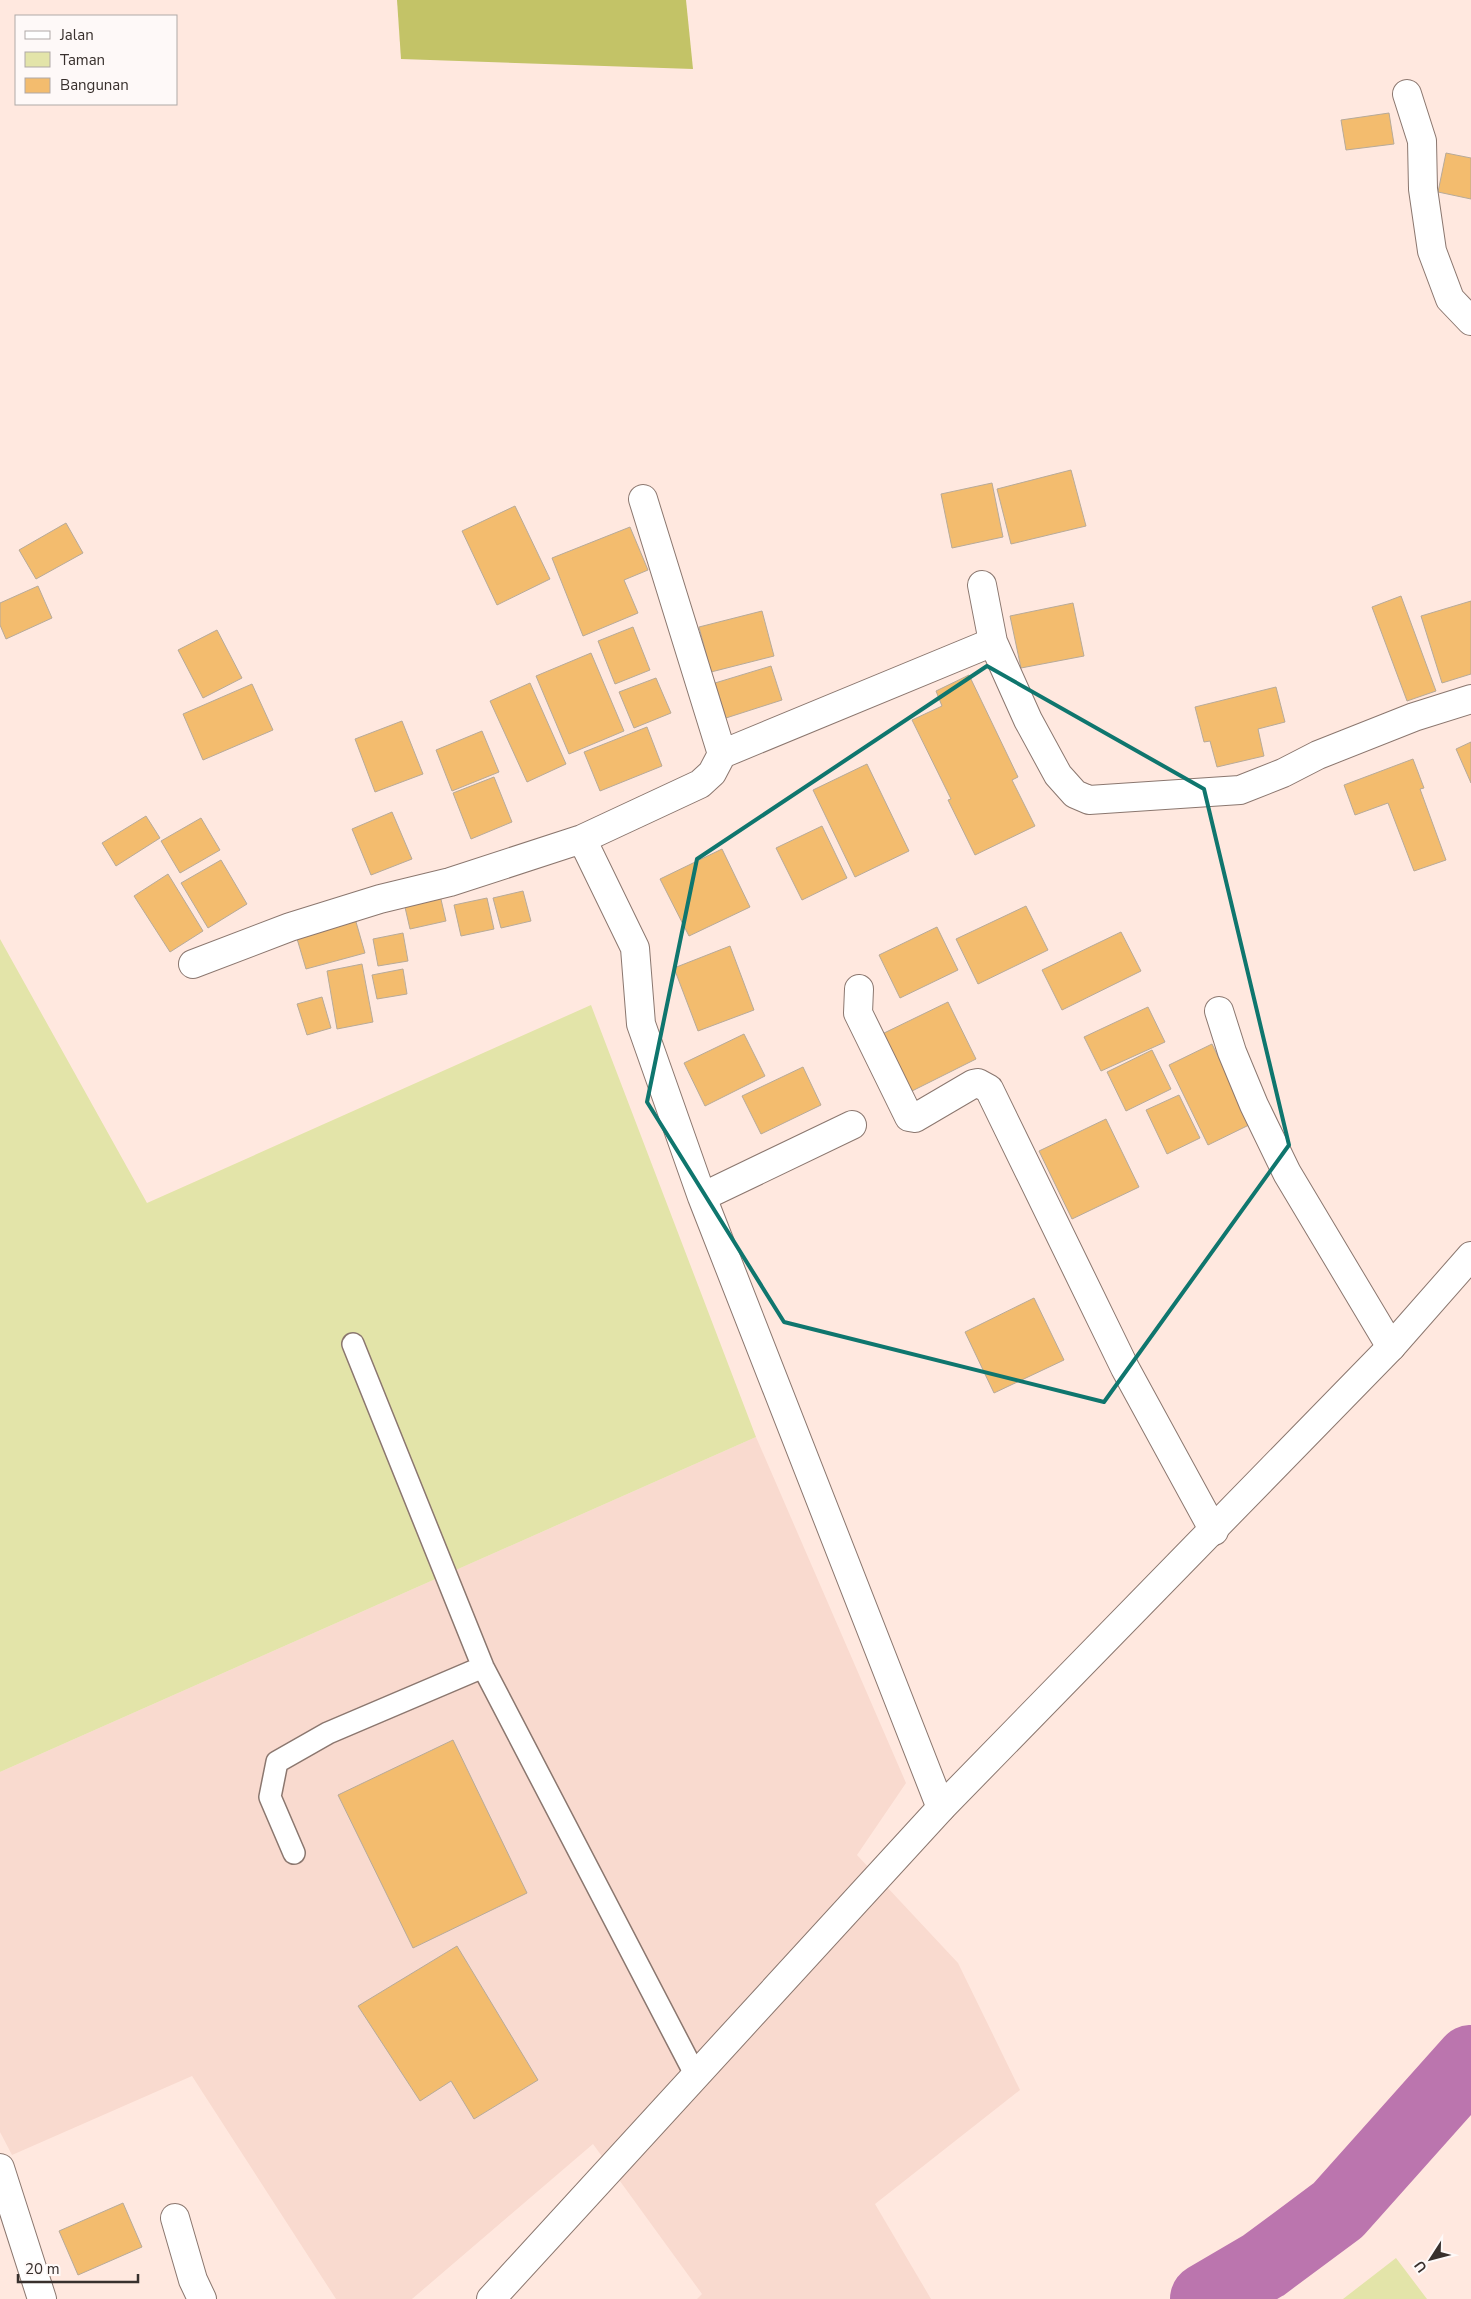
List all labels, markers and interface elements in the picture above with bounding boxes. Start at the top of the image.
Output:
legend [15,15,178,105]
text: Jalan [59,25,94,45]
text: Taman [60,50,105,70]
text: Bangunan [60,75,129,95]
north arrow [1406,2234,1456,2284]
scale bar [18,2252,138,2284]
text: U [1410,2257,1432,2276]
text: 20 m [25,2259,60,2279]

